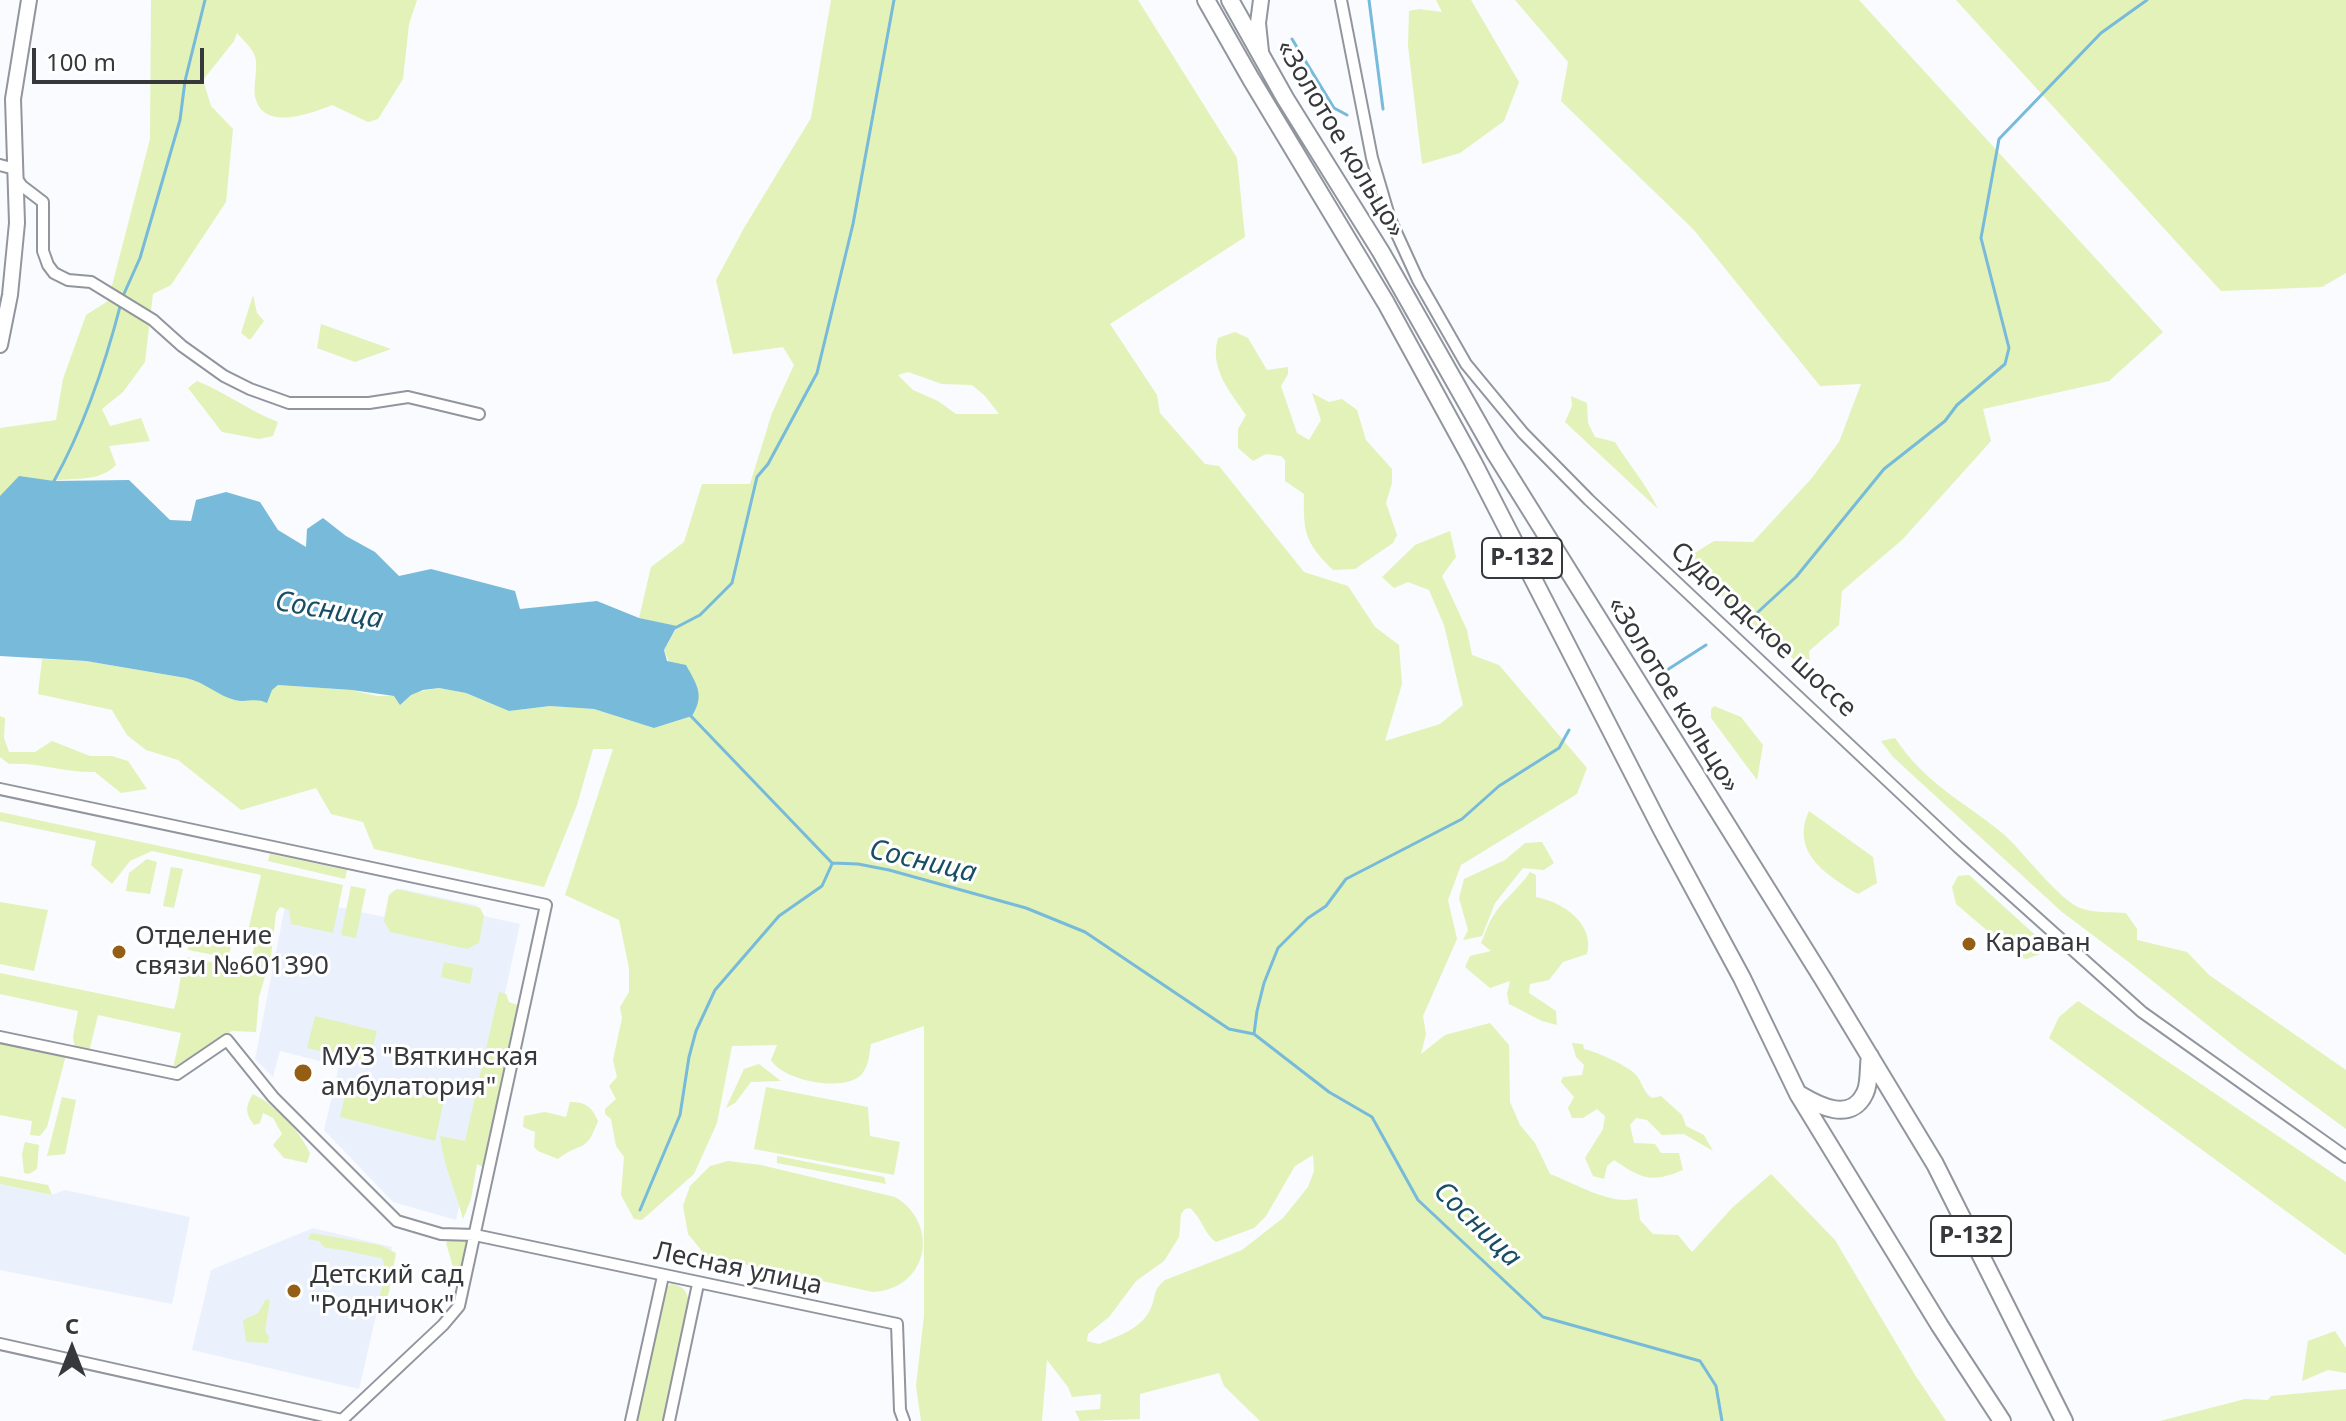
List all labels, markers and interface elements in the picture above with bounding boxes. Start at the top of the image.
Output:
scale bar [36,32,208,82]
street label: «Золотое кольцо» [1269,34,1411,244]
text: 100 m [46,45,116,78]
street label: Судогодское шоссе [1664,536,1862,724]
road number: Р-132 [1482,538,1562,578]
water label: Сосница [272,585,386,637]
street label: «Золотое кольцо» [1600,591,1746,799]
water label: Сосница [866,833,980,891]
place label: Отделение связи №601390 [135,921,329,982]
place label: Караван [1985,928,2091,960]
marker: Караван [1960,935,1978,953]
marker: Отделение связи №601390 [110,943,128,961]
place label: МУЗ "Вяткинская амбулатория" [321,1042,538,1104]
marker: МУЗ "Вяткинская амбулатория" [292,1062,314,1084]
water label: Сосница [1426,1175,1528,1275]
road number: Р-132 [1931,1216,2011,1256]
street label: Лесная улица [651,1236,825,1302]
place label: Детский сад "Родничок" [310,1260,464,1322]
marker: Детский сад "Родничок" [285,1282,303,1300]
north arrow [32,1309,112,1389]
text: С [65,1310,79,1340]

